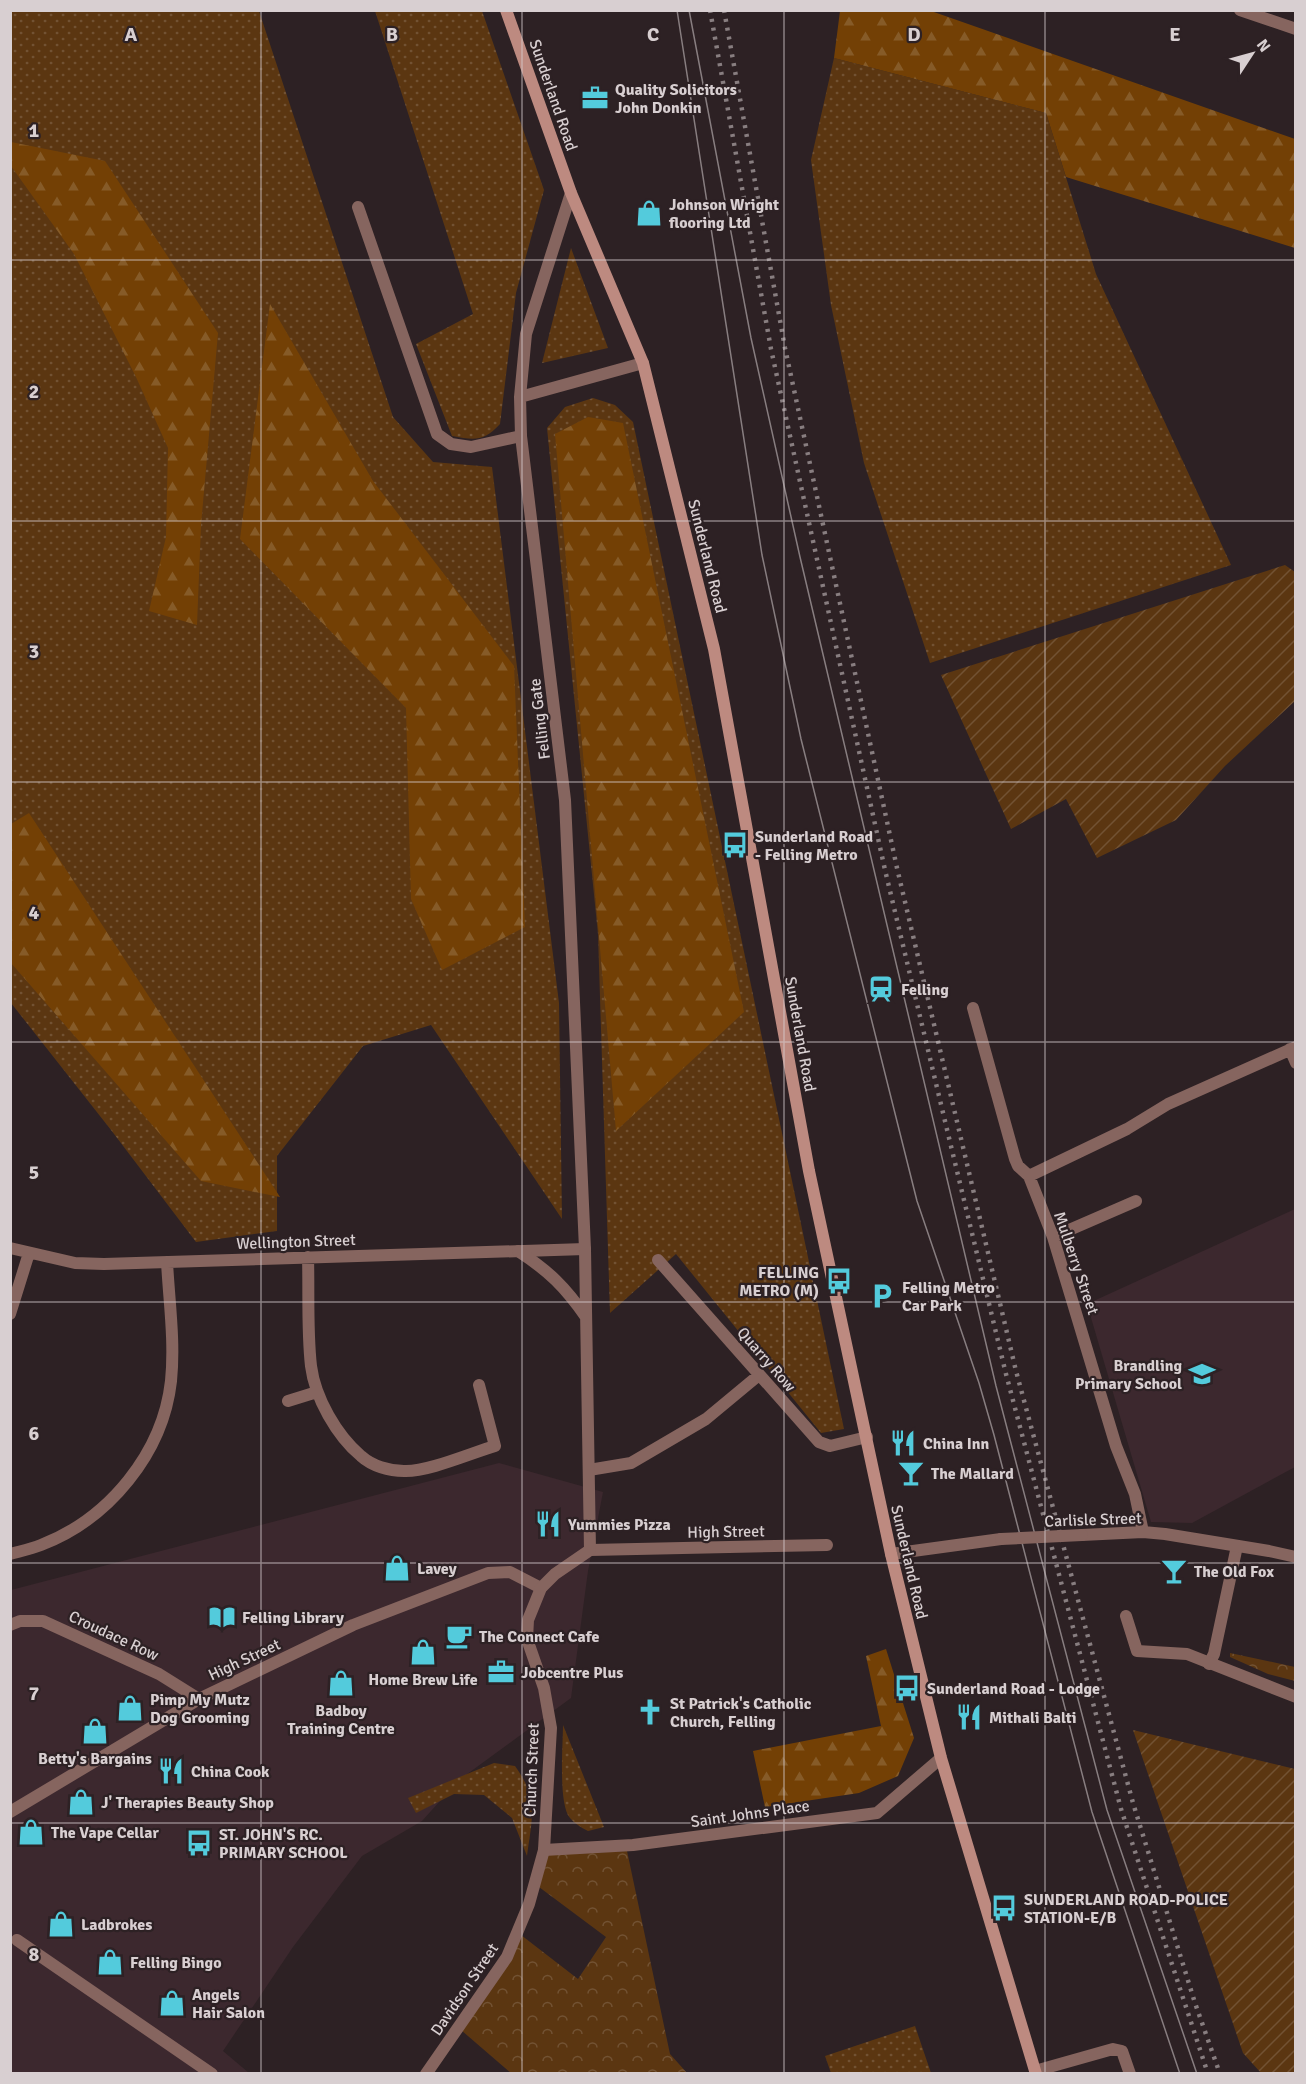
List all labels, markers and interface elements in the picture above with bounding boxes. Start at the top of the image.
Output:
text: A [125,22,138,47]
text: B [386,22,398,47]
text: C [647,22,659,47]
text: D [907,22,921,47]
text: E [1169,22,1181,47]
north arrow [1222,24,1282,84]
text: N [1252,35,1275,56]
street label: Sunderland Road [525,37,581,154]
place label: Quality Solicitors John Donkin [615,80,737,118]
office icon: Quality Solicitors John Donkin [580,83,610,113]
text: 1 [29,118,40,143]
place label: Johnson Wright flooring Ltd [668,195,779,233]
shop icon: Johnson Wright flooring Ltd [634,198,664,228]
text: 2 [29,379,39,404]
street label: Sunderland Road [683,497,731,615]
text: 3 [29,639,39,664]
street label: Felling Gate [525,677,555,761]
place label: Sunderland Road - Felling Metro [755,827,874,865]
bus stop icon: Sunderland Road - Felling Metro [720,830,750,860]
text: 4 [29,900,40,925]
station icon: Felling [866,974,896,1004]
street label: Sunderland Road [780,975,820,1093]
place label: Felling [901,980,949,1000]
text: 5 [29,1160,39,1185]
street label: Mulberry Street [1049,1209,1103,1318]
street label: Wellington Street [236,1230,356,1254]
place label: FELLING METRO (M) [739,1263,819,1301]
bus stop icon: FELLING METRO (M) [824,1266,854,1296]
place label: Felling Metro Car Park [902,1278,995,1316]
parking icon: Felling Metro Car Park [867,1281,897,1311]
street label: Quarry Row [733,1323,800,1397]
place label: Brandling Primary School [1075,1356,1182,1394]
school or university icon: Brandling Primary School [1187,1359,1217,1389]
text: 6 [29,1421,40,1446]
restaurant icon: China Inn [888,1428,918,1458]
place label: China Inn [923,1434,989,1454]
bar icon: The Mallard [896,1458,926,1488]
place label: The Mallard [931,1464,1014,1484]
street label: Sunderland Road [886,1503,932,1621]
street label: Carlisle Street [1044,1508,1142,1532]
restaurant icon: Yummies Pizza [533,1509,563,1539]
place label: Yummies Pizza [567,1515,671,1535]
street label: High Street [687,1521,765,1543]
shop icon: Lavey [382,1553,412,1583]
bar icon: The Old Fox [1159,1556,1189,1586]
place label: Lavey [417,1559,457,1579]
place label: The Old Fox [1194,1562,1274,1582]
library icon: Felling Library [207,1602,237,1632]
street label: Croudace Row [65,1606,162,1666]
place label: Felling Library [242,1608,344,1628]
cafe icon: The Connect Cafe [444,1621,474,1651]
place label: The Connect Cafe [479,1627,600,1647]
street label: High Street [205,1634,284,1685]
shop icon: Home Brew Life [408,1637,438,1667]
office icon: Jobcentre Plus [486,1657,516,1687]
place label: Jobcentre Plus [521,1663,623,1683]
shop icon: Badboy Training Centre [326,1668,356,1698]
place label: Home Brew Life [368,1670,478,1690]
bus stop icon: Sunderland Road - Lodge [892,1673,922,1703]
place label: Sunderland Road - Lodge [927,1679,1100,1699]
text: 7 [29,1681,40,1706]
place label: Pimp My Mutz Dog Grooming [150,1690,250,1728]
shop icon: Pimp My Mutz Dog Grooming [115,1693,145,1723]
place label: St Patrick's Catholic Church, Felling [670,1694,812,1732]
church icon: St Patrick's Catholic Church, Felling [635,1697,665,1727]
place label: Badboy Training Centre [287,1701,395,1739]
restaurant icon: Mithali Balti [954,1702,984,1732]
place label: Mithali Balti [989,1708,1077,1728]
shop icon: Betty's Bargains [80,1716,110,1746]
street label: Church Street [520,1722,544,1817]
place label: Betty's Bargains [38,1749,152,1769]
restaurant icon: China Cook [156,1756,186,1786]
place label: China Cook [191,1762,270,1782]
shop icon: J' Therapies Beauty Shop [66,1787,96,1817]
place label: J' Therapies Beauty Shop [101,1793,274,1813]
street label: Saint Johns Place [689,1796,811,1832]
shop icon: The Vape Cellar [16,1817,46,1847]
place label: The Vape Cellar [51,1823,159,1843]
place label: ST. JOHN'S RC. PRIMARY SCHOOL [219,1825,348,1863]
bus stop icon: ST. JOHN'S RC. PRIMARY SCHOOL [184,1828,214,1858]
place label: SUNDERLAND ROAD-POLICE STATION-E/B [1024,1890,1228,1928]
bus stop icon: SUNDERLAND ROAD-POLICE STATION-E/B [989,1893,1019,1923]
shop icon: Ladbrokes [46,1909,76,1939]
place label: Ladbrokes [81,1915,152,1935]
street label: Davidson Street [427,1939,503,2040]
text: 8 [29,1942,40,1967]
shop icon: Felling Bingo [95,1947,125,1977]
place label: Felling Bingo [130,1953,222,1973]
place label: Angels Hair Salon [192,1985,265,2023]
shop icon: Angels Hair Salon [157,1988,187,2018]

